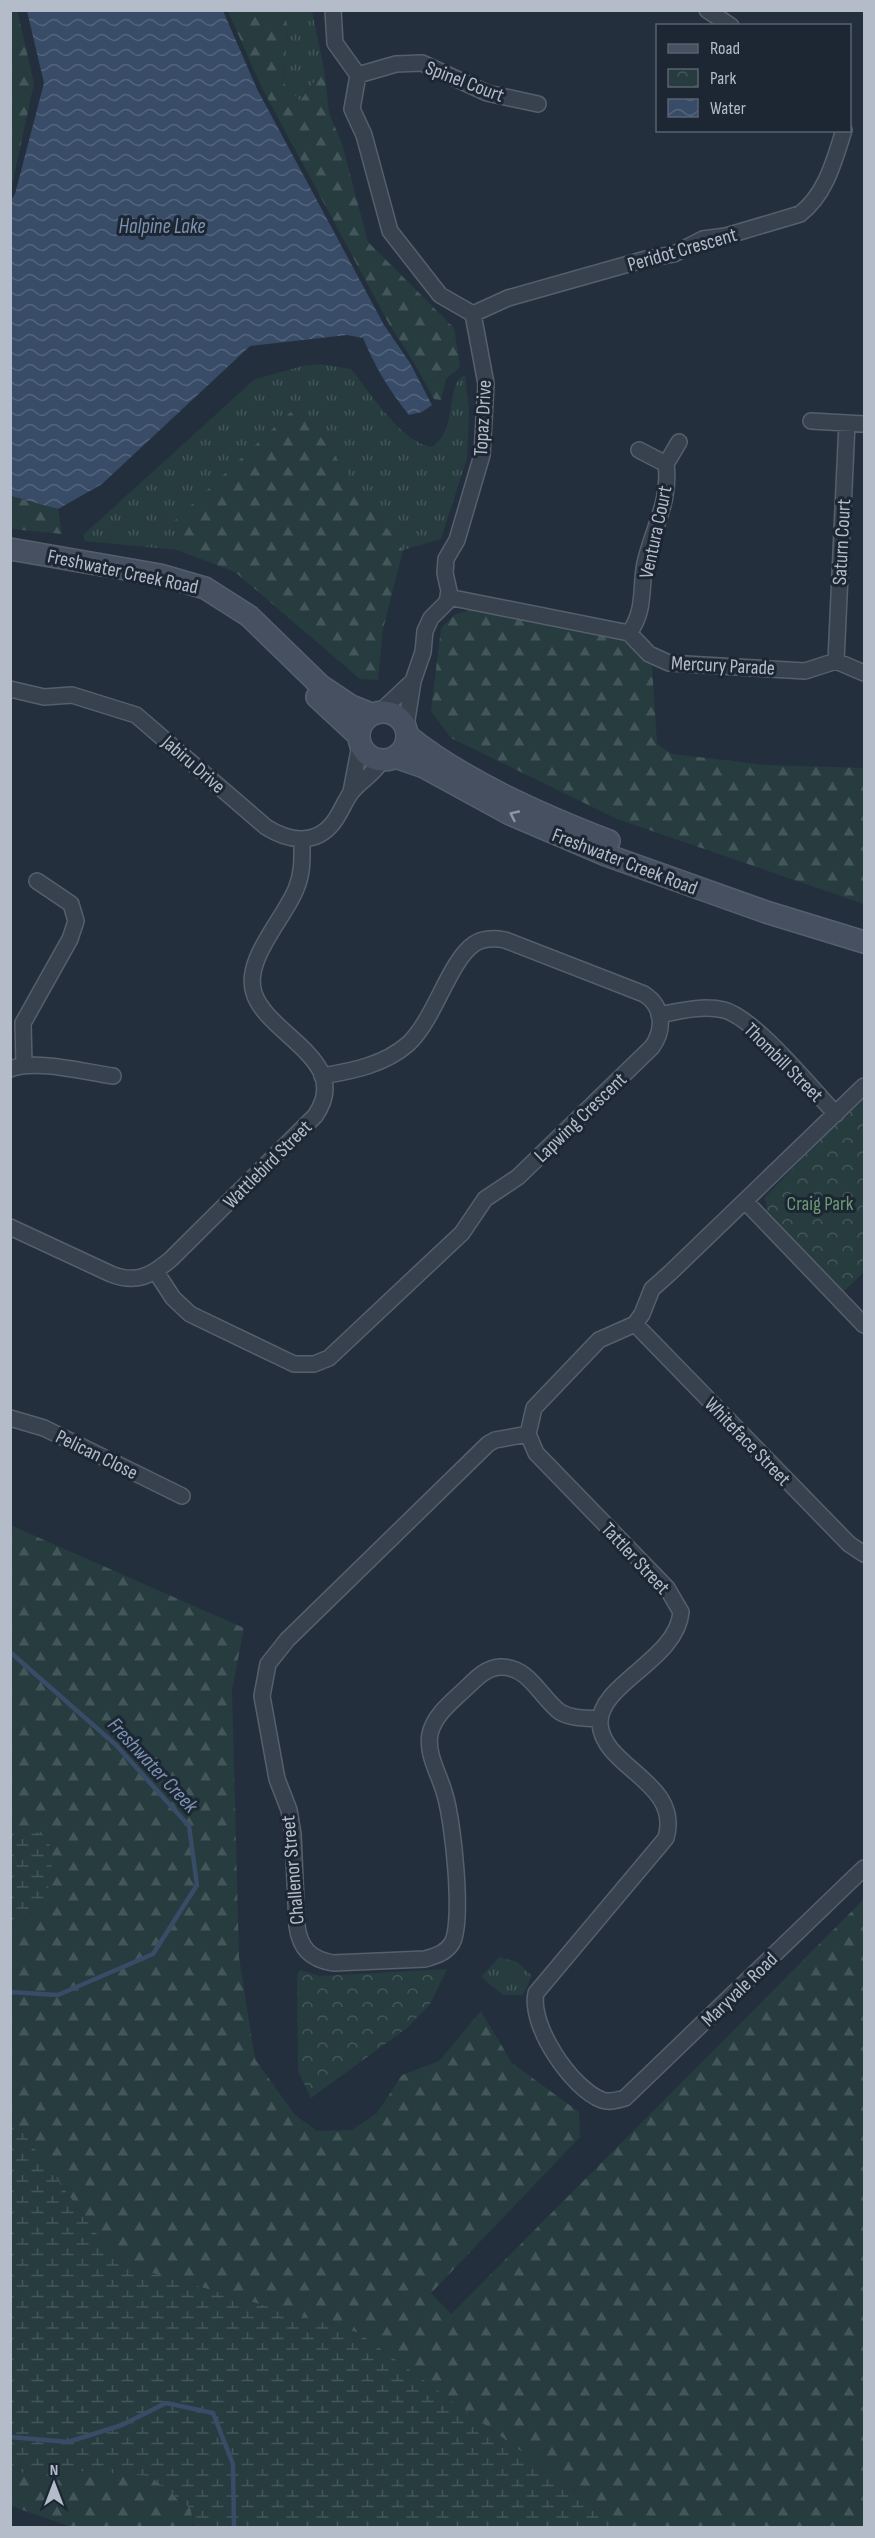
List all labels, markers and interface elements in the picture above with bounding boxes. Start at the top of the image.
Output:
legend [656,24,851,132]
text: Road [710,38,740,59]
street label: Spinel Court [422,56,507,108]
text: Park [710,68,736,89]
text: Water [710,98,746,119]
water label: Halpine Lake [119,214,205,239]
street label: Peridot Crescent [625,223,740,277]
street label: Topaz Drive [469,379,497,457]
street label: Ventura Court [634,484,678,581]
street label: Saturn Court [828,498,856,586]
street label: Freshwater Creek Road [45,544,200,600]
street label: Mercury Parade [670,651,775,681]
street label: Jabiru Drive [156,730,230,799]
one-way arrow [509,811,520,823]
street label: Freshwater Creek Road [549,823,701,901]
street label: Thombill Street [739,1018,828,1107]
street label: Lapwing Crescent [530,1068,632,1168]
street label: Wattlebird Street [218,1115,317,1214]
park label: Craig Park [787,1192,854,1216]
street label: Whiteface Street [699,1392,795,1491]
street label: Pelican Close [52,1425,142,1485]
street label: Tattler Street [596,1518,675,1600]
water label: Freshwater Creek [102,1713,204,1819]
street label: Challenor Street [276,1814,310,1925]
street label: Maryvale Road [697,1948,783,2032]
north arrow [24,2454,84,2514]
text: N [50,2461,58,2480]

